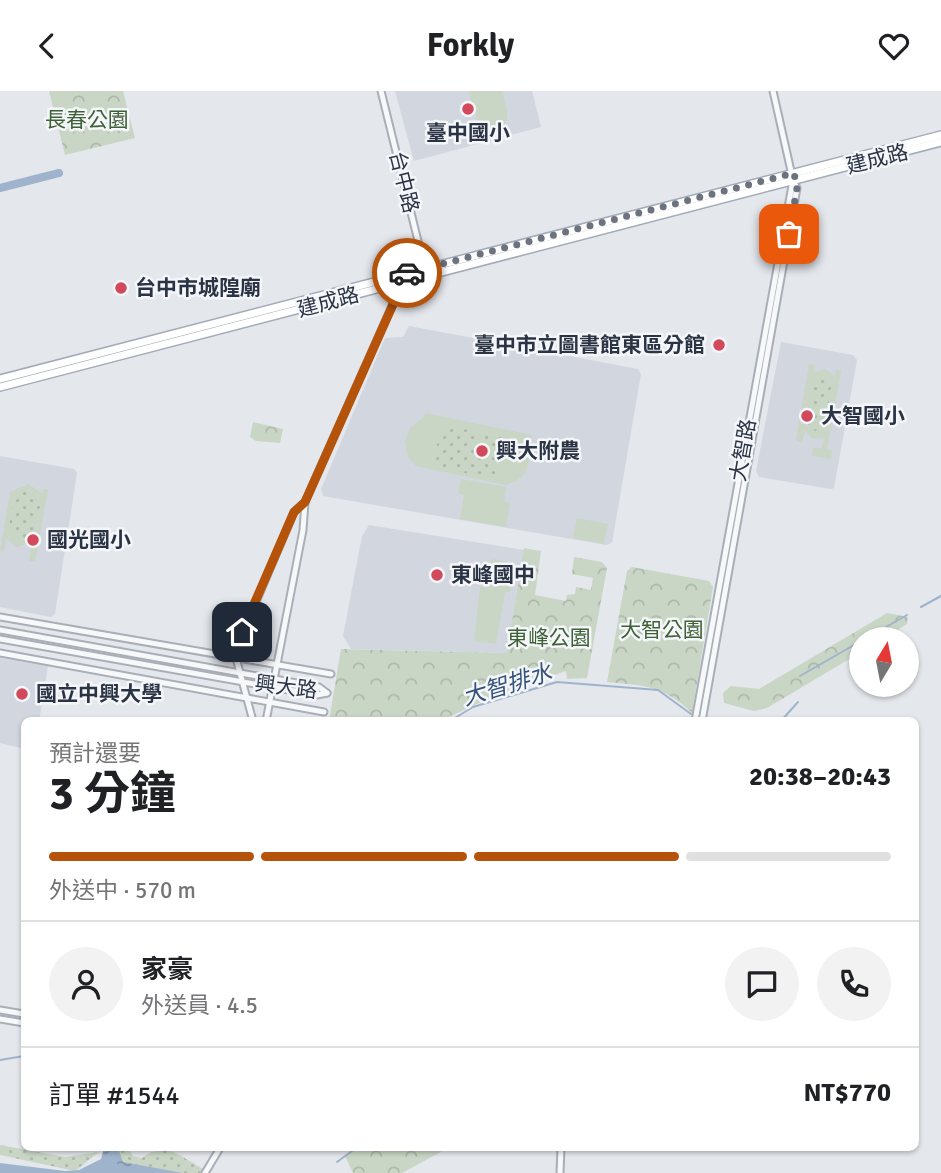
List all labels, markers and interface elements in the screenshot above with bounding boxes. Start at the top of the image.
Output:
text: Forkly [427,26,514,65]
icon: back [28,27,66,65]
icon: heart [875,27,913,65]
marker: 臺中國小 [460,101,476,117]
park label: 長春公園 [45,107,129,133]
place label: 臺中國小 [426,120,510,146]
street label: 建成路 [843,139,911,179]
street label: 台中路 [384,148,424,216]
pin [759,204,819,264]
icon: bag [770,215,808,253]
courier [372,238,442,308]
icon: car [388,254,426,292]
place label: 台中市城隍廟 [135,275,261,301]
marker: 台中市城隍廟 [113,280,129,296]
street label: 建成路 [294,281,362,323]
place label: 臺中市立圖書館東區分館 [474,332,705,358]
marker: 臺中市立圖書館東區分館 [711,337,727,353]
place label: 大智國小 [821,403,905,429]
marker: 大智國小 [799,408,815,424]
street label: 大智路 [725,417,761,483]
place label: 興大附農 [496,438,580,464]
marker: 興大附農 [474,443,490,459]
place label: 國光國小 [47,527,131,553]
marker: 國光國小 [25,532,41,548]
place label: 東峰國中 [451,562,535,588]
marker: 東峰國中 [429,567,445,583]
pin [212,602,272,662]
icon: home [223,613,261,651]
park label: 大智公園 [620,617,704,643]
park label: 東峰公園 [507,625,591,651]
north arrow [849,627,919,697]
map controls [849,627,919,697]
water label: 大智排水 [459,657,556,712]
street label: 興大路 [253,670,319,704]
place label: 國立中興大學 [36,681,162,707]
marker: 國立中興大學 [14,686,30,702]
text: 預計還要 [49,739,141,768]
text: 20:38–20:43 [749,761,891,793]
text: 3 分鐘 [49,766,176,822]
text: 外送中 · 570 m [49,876,196,905]
button: person [49,947,123,1021]
button: chat [725,947,799,1021]
button: phone [817,947,891,1021]
text: 家豪 [141,954,193,986]
text: 外送員 · 4.5 [141,991,258,1020]
text: NT$770 [804,1077,891,1109]
text: 訂單 #1544 [49,1080,180,1112]

